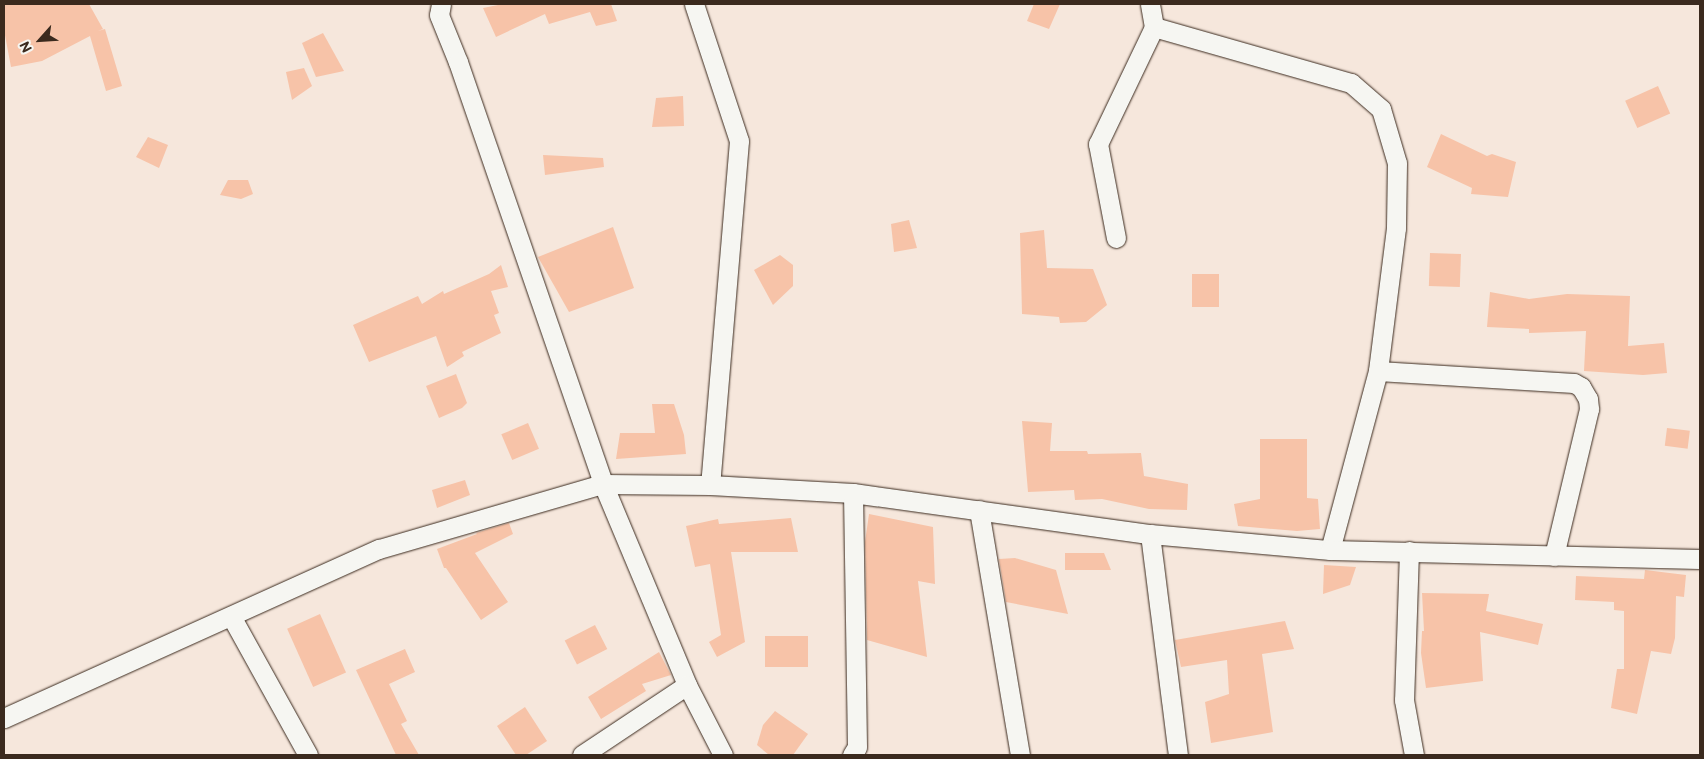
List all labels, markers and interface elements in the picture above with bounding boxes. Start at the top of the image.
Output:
north arrow [15,15,65,65]
text: N [16,38,36,55]

